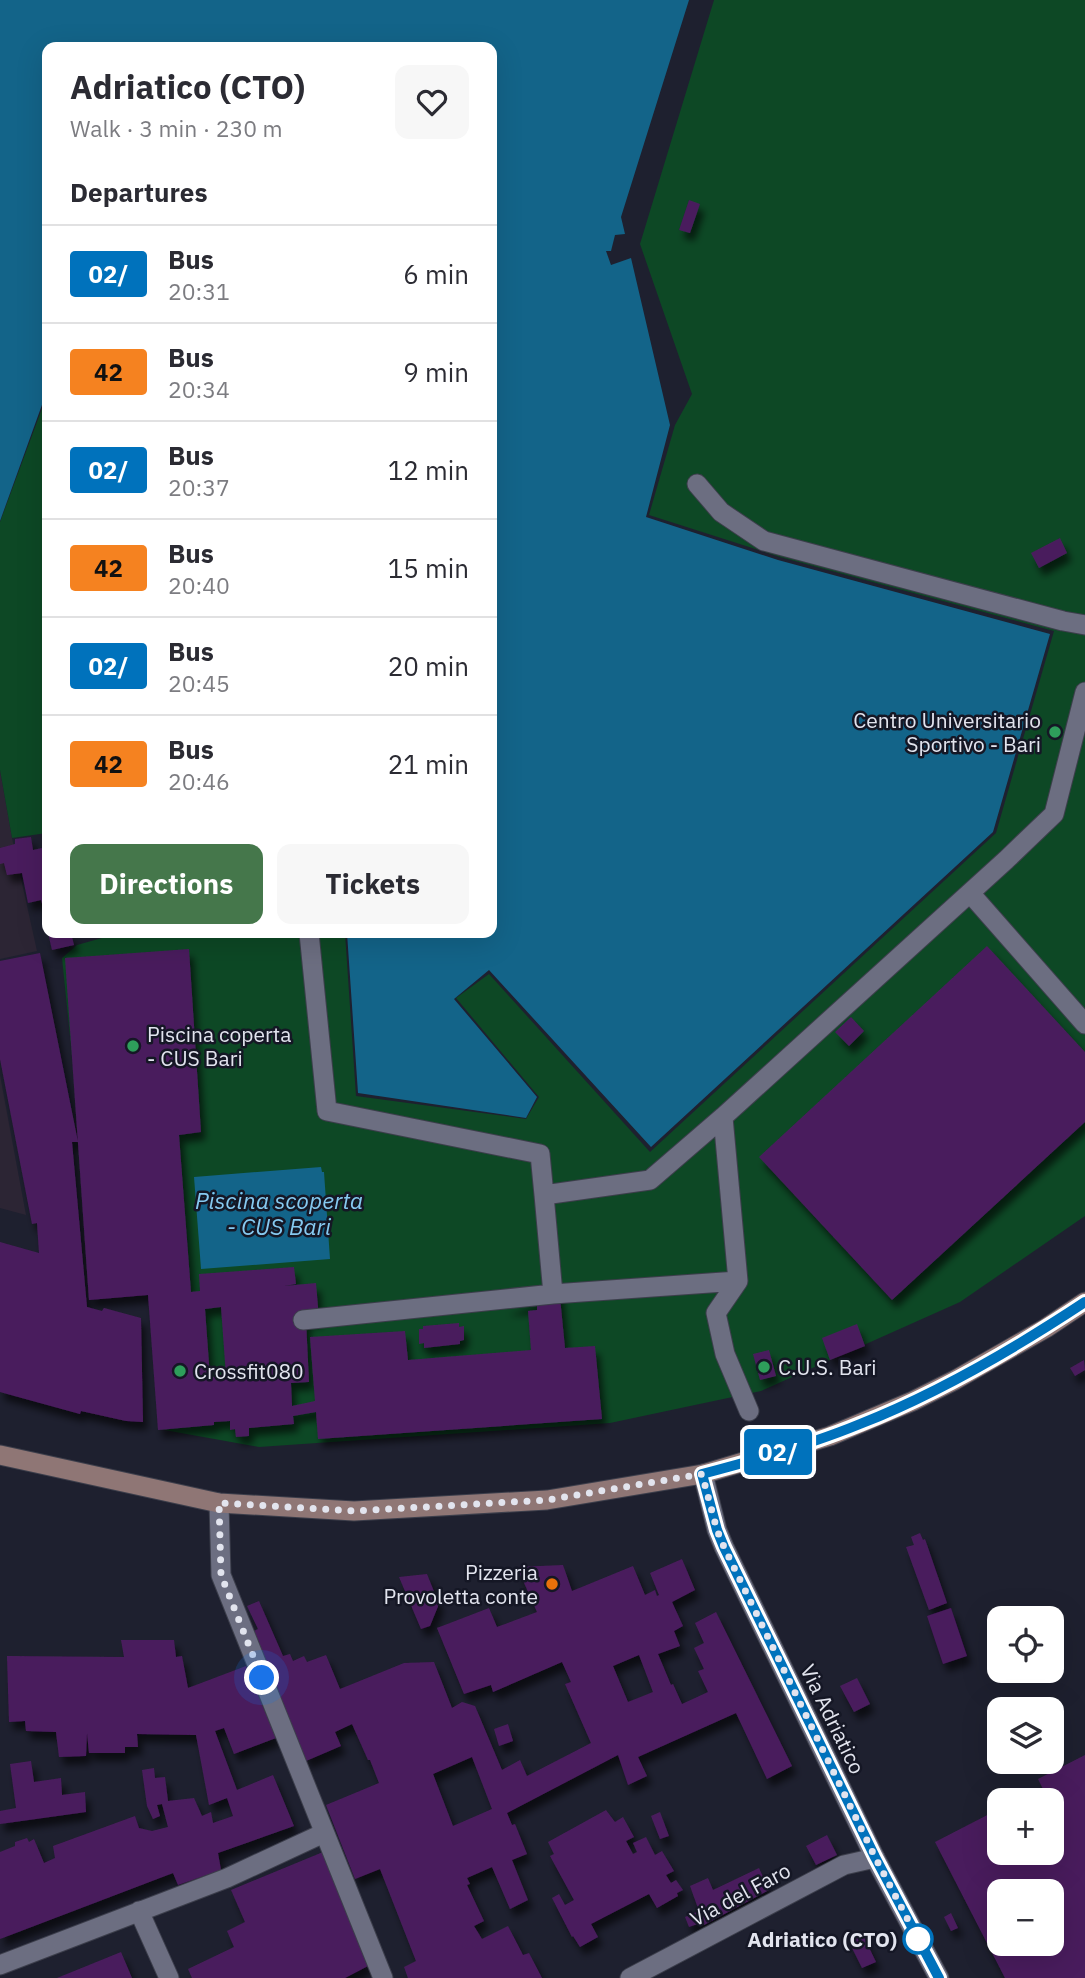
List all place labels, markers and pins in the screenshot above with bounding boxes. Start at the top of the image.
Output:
place label: Centro Universitario Sportivo - Bari [853,706,1041,758]
marker: Centro Universitario Sportivo - Bari [1047,724,1063,740]
place label: Piscina coperta - CUS Bari [147,1020,291,1072]
marker: Piscina coperta - CUS Bari [125,1038,141,1054]
place label: C.U.S. Bari [778,1353,877,1381]
place label: Crossfit080 [194,1357,304,1385]
marker: C.U.S. Bari [756,1359,772,1375]
marker: Crossfit080 [172,1363,188,1379]
place label: Pizzeria Provoletta conte [383,1558,538,1610]
marker: Pizzeria Provoletta conte [544,1576,560,1592]
marker: Adriatico (CTO) [903,1924,933,1954]
place label: Adriatico (CTO) [747,1925,897,1953]

